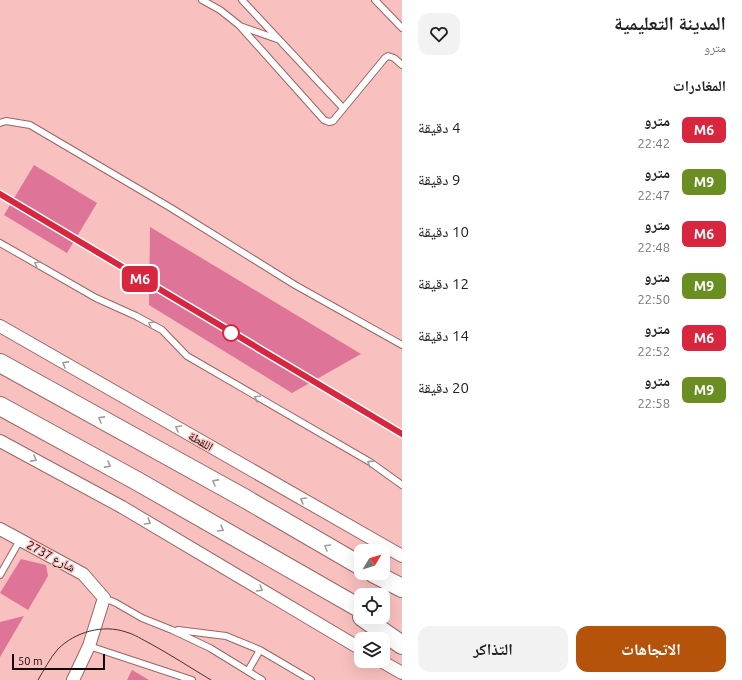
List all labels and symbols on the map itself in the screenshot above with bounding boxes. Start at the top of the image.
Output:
one-way arrow [33,261,41,268]
line badge: M6 [122,266,158,292]
one-way arrow [148,322,155,329]
unlabelled marker [222,324,240,342]
one-way arrow [62,362,69,369]
one-way arrow [254,395,262,402]
one-way arrow [98,417,105,424]
one-way arrow [175,425,182,432]
street label: اللقطة [187,429,216,453]
one-way arrow [30,455,37,462]
one-way arrow [367,460,374,468]
one-way arrow [104,461,111,468]
one-way arrow [212,479,219,487]
one-way arrow [300,498,307,505]
one-way arrow [144,518,151,525]
one-way arrow [217,524,224,531]
street label: شارع 2737 [24,538,77,576]
one-way arrow [324,544,331,551]
north arrow [354,544,390,580]
one-way arrow [256,584,263,591]
scale bar [12,652,105,671]

